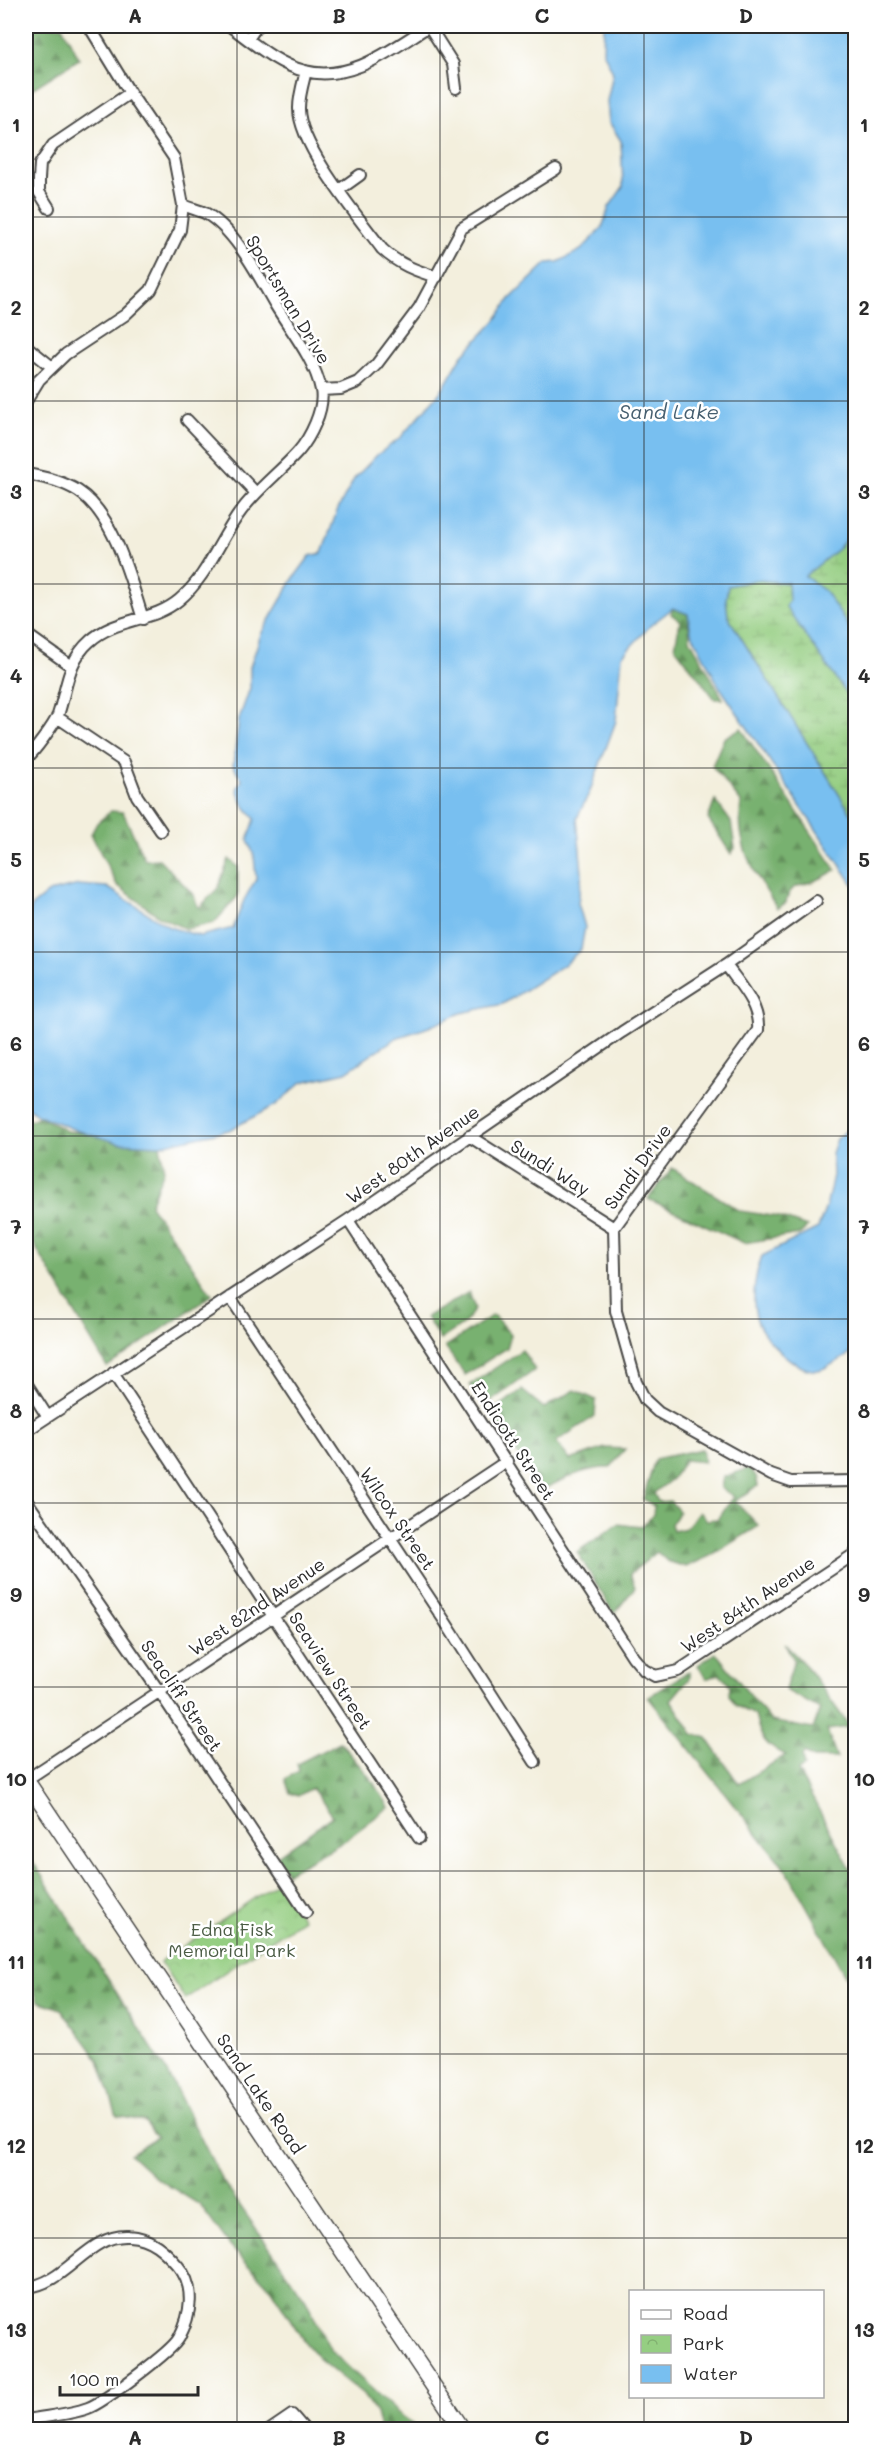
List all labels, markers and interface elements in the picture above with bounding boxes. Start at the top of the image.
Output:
text: A [128,2,142,28]
text: B [332,2,346,28]
text: C [535,2,550,28]
text: D [739,2,753,28]
text: 1 [12,111,20,137]
text: 1 [860,111,868,137]
street label: Sportsman Drive [241,231,337,368]
text: 2 [10,294,22,320]
text: 2 [858,294,870,320]
water label: Sand Lake [619,398,719,424]
text: 3 [10,478,22,504]
text: 3 [858,478,870,504]
text: 4 [10,662,23,688]
text: 4 [858,662,871,688]
text: 5 [10,846,22,872]
text: 5 [858,846,870,872]
text: 6 [10,1030,22,1056]
text: 6 [858,1030,870,1056]
street label: West 80th Avenue [341,1099,484,1209]
street label: Sundi Drive [598,1119,676,1214]
street label: Sundi Way [506,1133,595,1201]
text: 7 [10,1213,22,1239]
text: 7 [858,1213,870,1239]
street label: Endicott Street [466,1376,561,1505]
text: 8 [10,1397,22,1423]
text: 8 [858,1397,870,1423]
street label: Wilcox Street [355,1462,441,1575]
street label: West 84th Avenue [676,1550,819,1658]
street label: West 82nd Avenue [184,1552,329,1661]
text: 9 [10,1581,22,1607]
text: 9 [858,1581,870,1607]
street label: Seaview Street [284,1607,378,1734]
street label: Seacliff Street [135,1635,228,1756]
text: 10 [5,1765,27,1791]
text: 10 [853,1765,875,1791]
park label: Edna Fisk Memorial Park [168,1917,296,1962]
text: 11 [7,1948,25,1974]
text: 11 [855,1948,873,1974]
street label: Sand Lake Road [212,2028,310,2158]
text: 12 [6,2132,26,2158]
text: 12 [854,2132,874,2158]
legend [629,2290,824,2398]
text: Road [683,2301,728,2325]
text: 13 [6,2316,26,2342]
text: 13 [854,2316,874,2342]
text: Park [683,2331,724,2355]
scale bar [60,2359,198,2397]
text: Water [683,2361,738,2385]
text: 100 m [69,2367,119,2391]
text: A [128,2424,142,2450]
text: B [332,2424,346,2450]
text: C [535,2424,550,2450]
text: D [739,2424,753,2450]

